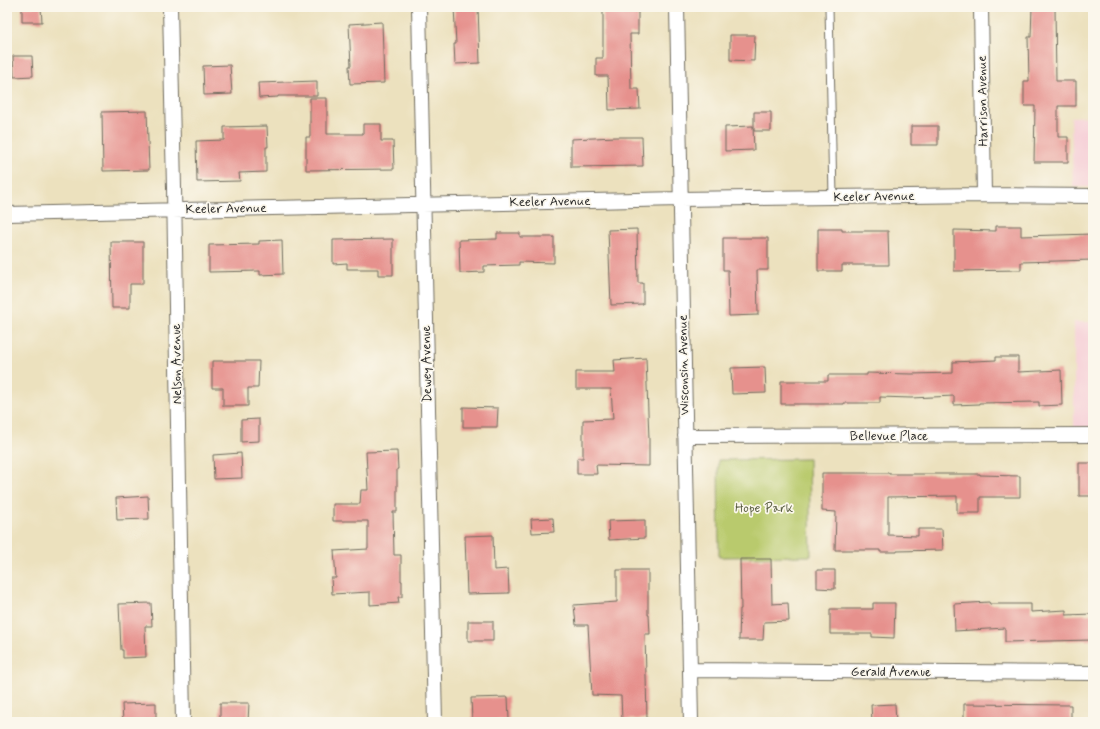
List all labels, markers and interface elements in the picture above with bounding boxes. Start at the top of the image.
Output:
street label: Harrison Avenue [974,55,992,147]
street label: Keeler Avenue [833,188,915,206]
street label: Keeler Avenue [509,193,591,211]
street label: Keeler Avenue [185,200,267,218]
street label: Wisconsin Avenue [675,314,693,416]
street label: Nelson Avenue [168,324,186,404]
street label: Dewey Avenue [418,325,436,403]
street label: Bellevue Place [850,428,928,445]
park label: Hope Park [735,500,794,517]
street label: Gerald Avenue [851,664,931,681]

